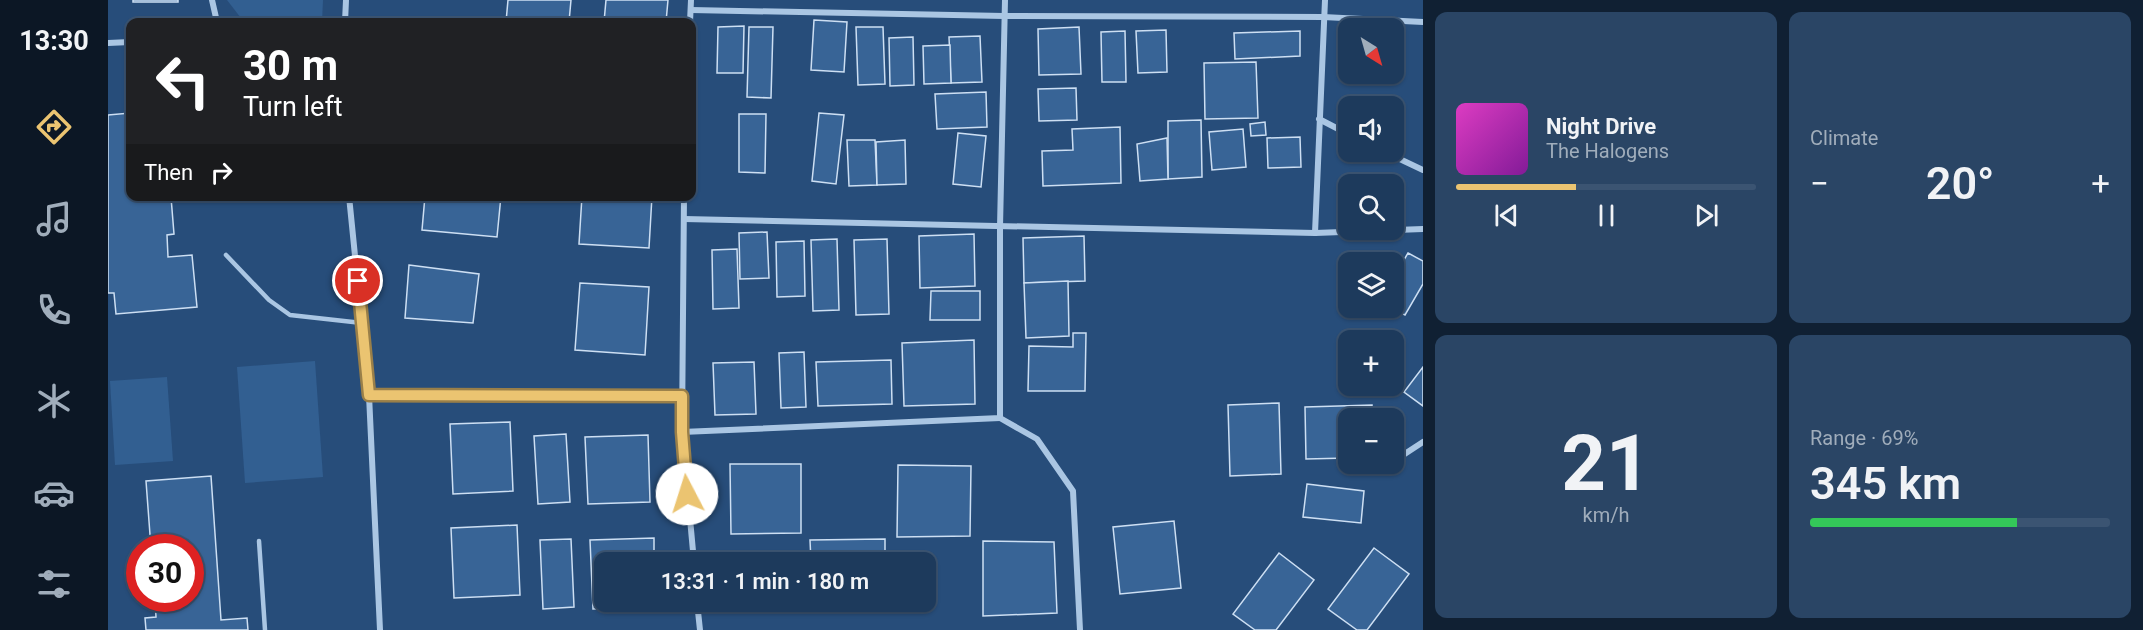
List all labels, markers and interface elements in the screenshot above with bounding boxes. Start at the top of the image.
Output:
north arrow [1338,18,1404,84]
map controls [1338,18,1404,474]
text: 13:30 [19,25,89,57]
text: 30 m [243,41,338,90]
icon: left [144,42,222,120]
text: Turn left [243,91,343,123]
button: sound [1338,96,1404,162]
icon: directions [33,106,75,148]
text: Night Drive [1546,114,1656,139]
text: Climate [1810,126,1878,150]
text: The Halogens [1546,139,1669,163]
icon: right [205,156,238,189]
text: 20° [1926,157,1994,210]
text: Then [144,160,193,185]
text: − [1810,164,1829,203]
text: + [2091,164,2110,203]
button: search [1338,174,1404,240]
icon: music [33,198,75,240]
icon: previous [1490,199,1523,232]
icon: pause [1590,199,1623,232]
icon: next [1690,199,1723,232]
button: layers [1338,252,1404,318]
pin [332,255,383,306]
icon: arrive [341,264,374,297]
icon: phone [33,289,75,331]
button: + [1338,330,1404,396]
icon: climate [33,380,75,422]
button: − [1338,408,1404,474]
text: 21 [1561,418,1651,509]
text: Range · 69% [1810,426,1918,450]
text: 345 km [1810,457,1961,510]
position arrow [655,462,719,526]
icon: car [33,472,75,514]
text: km/h [1583,503,1629,527]
speed limit sign: 30 [126,534,204,612]
icon: filters [33,563,75,605]
text: 13:31 · 1 min · 180 m [661,569,869,594]

